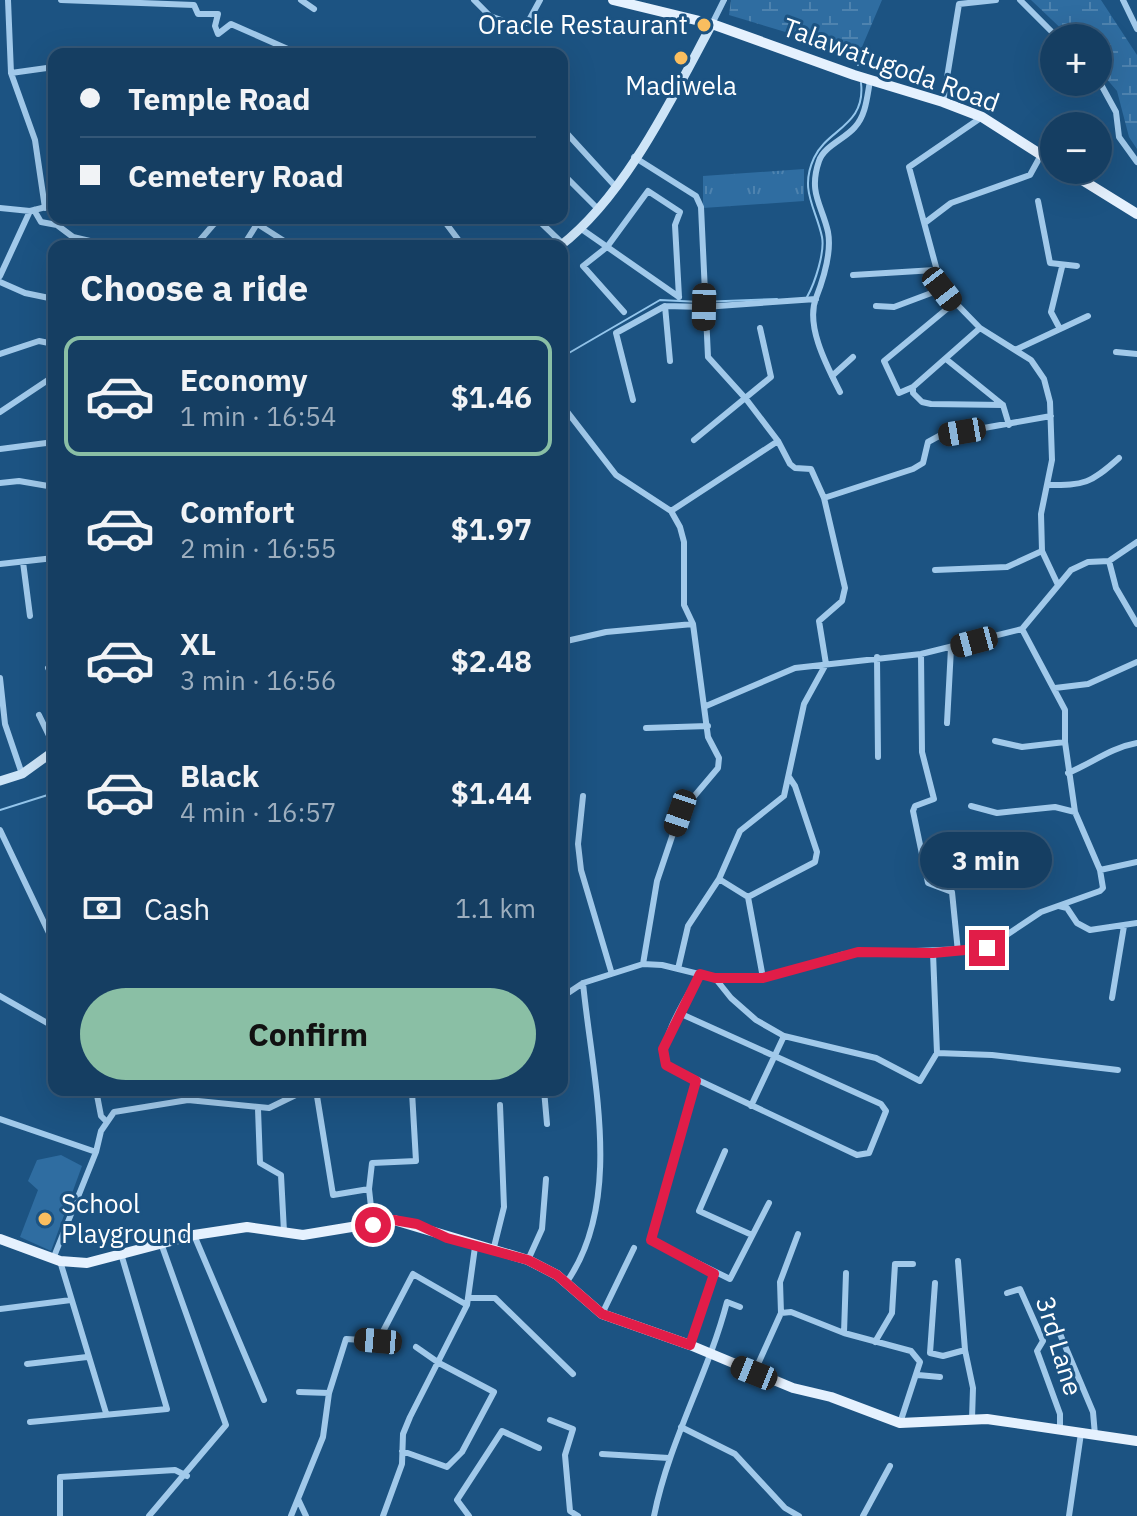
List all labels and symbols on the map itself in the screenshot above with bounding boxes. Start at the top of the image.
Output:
place label: Oracle Restaurant [478,7,688,41]
street label: Talawatugoda Road [778,9,1004,119]
marker: Oracle Restaurant [695,16,713,34]
marker: Madiwela [672,49,690,67]
place label: Madiwela [625,68,737,102]
car [918,263,966,315]
car [692,283,716,331]
car [936,416,988,448]
car [948,624,1000,660]
car [661,786,699,840]
callout: 3 min [921,832,1053,888]
route end [969,930,1005,966]
place label: School Playground [61,1186,192,1250]
route start [355,1207,391,1243]
marker: School Playground [36,1210,54,1228]
street label: 3rd Lane [1029,1292,1091,1400]
car [353,1327,403,1355]
car [727,1353,781,1393]

